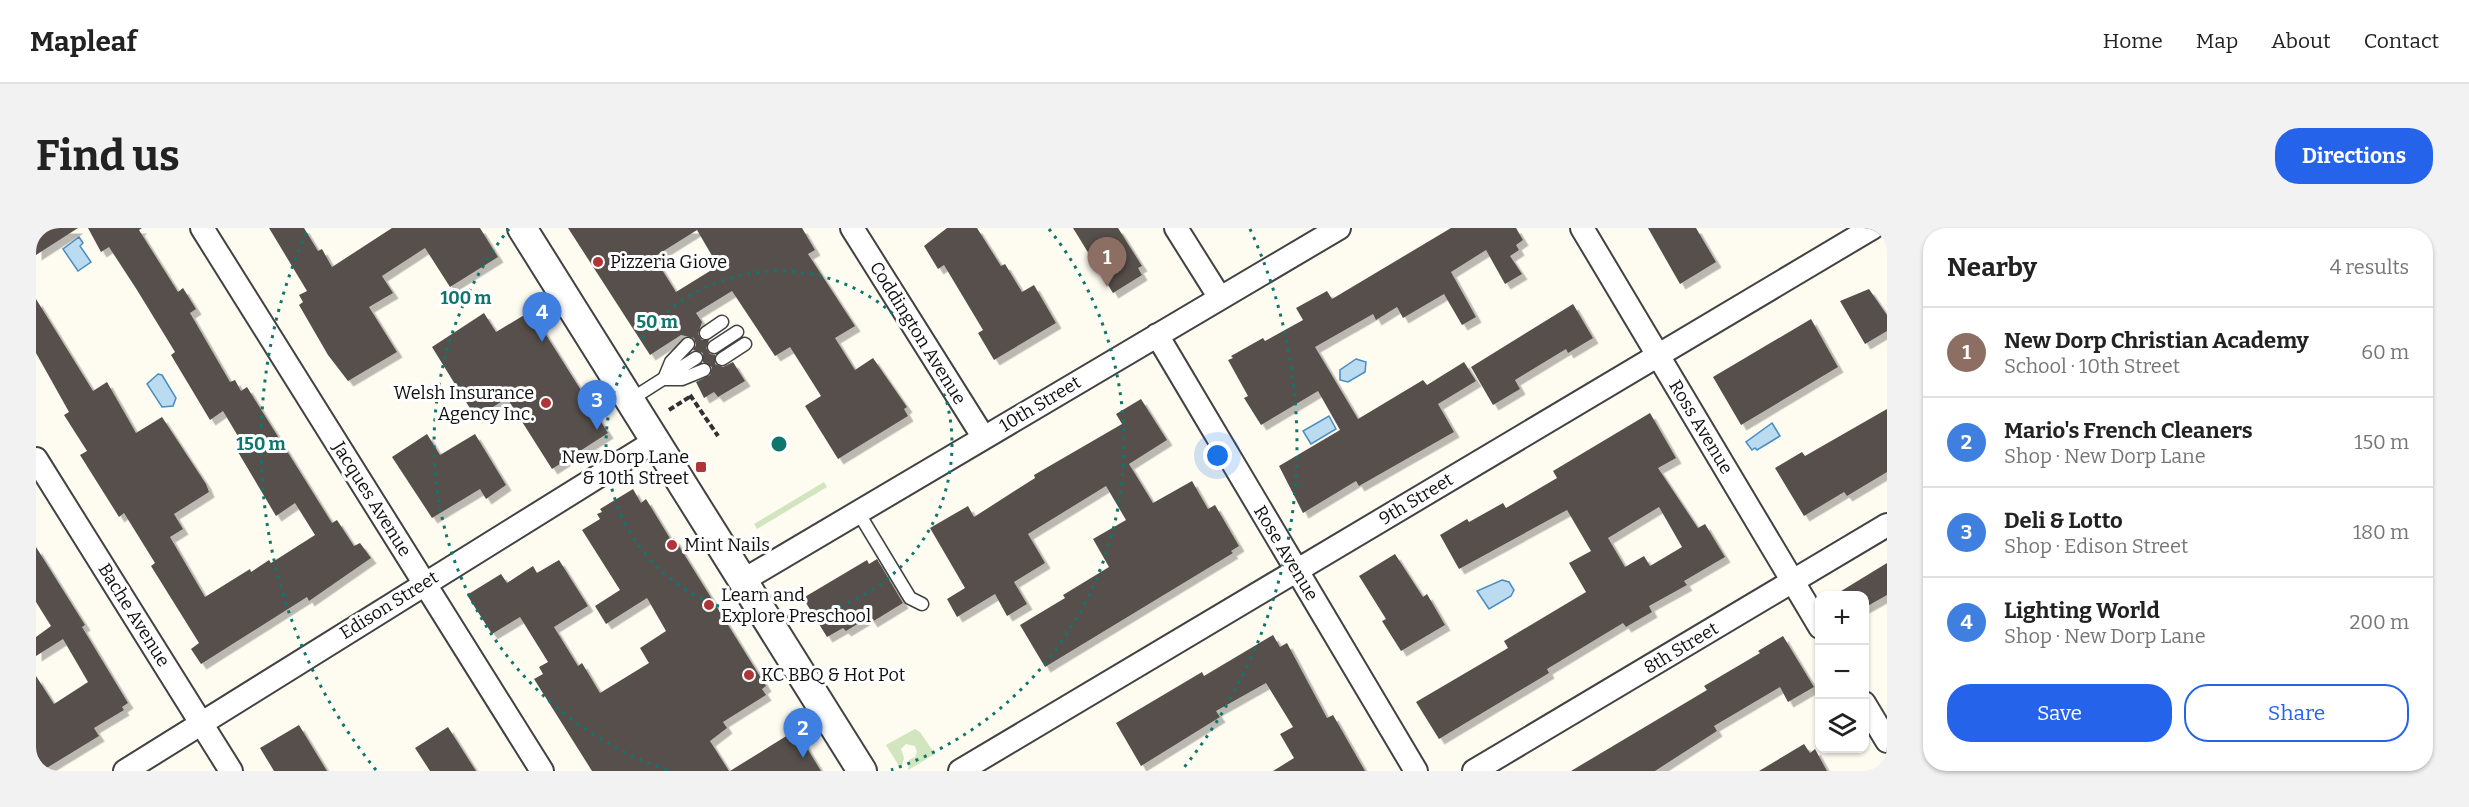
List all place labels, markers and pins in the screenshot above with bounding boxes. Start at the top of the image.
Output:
pin: 1 [1088,238,1126,287]
place label: Pizzeria Giove [610,251,727,273]
marker: Pizzeria Giove [591,255,605,269]
pin: 4 [522,292,562,342]
pin: 3 [578,380,616,430]
place label: Welsh Insurance Agency Inc. [394,382,534,425]
marker: Welsh Insurance Agency Inc. [539,396,553,410]
centre of rings [769,434,789,454]
place label: New Dorp Lane & 10th Street [562,446,689,489]
marker: New Dorp Lane & 10th Street [694,460,708,474]
place label: Mint Nails [684,534,770,556]
marker: Mint Nails [665,538,679,552]
place label: Learn and Explore Preschool [721,584,871,627]
marker: Learn and Explore Preschool [702,598,716,612]
place label: KC BBQ & Hot Pot [761,664,906,686]
marker: KC BBQ & Hot Pot [742,668,756,682]
pin: 2 [784,708,822,758]

